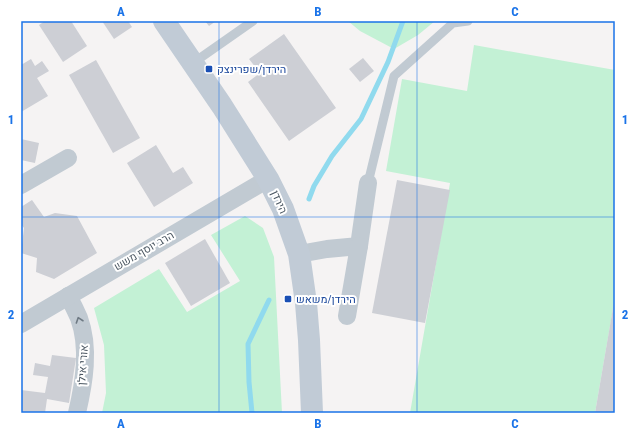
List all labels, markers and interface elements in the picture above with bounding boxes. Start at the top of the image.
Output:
text: A [117,4,125,19]
text: B [314,4,322,19]
text: C [511,4,519,19]
place label: הירדן/שפרינצק [217,63,286,76]
marker: הירדן/שפרינצק [204,64,214,74]
text: 1 [8,112,14,127]
text: 1 [622,112,628,127]
street label: הירדן [268,188,290,216]
street label: הרב יוסף משש [112,229,176,273]
place label: הירדן/משאש [296,293,356,306]
marker: הירדן/משאש [283,294,293,304]
text: 2 [8,307,15,322]
text: 2 [622,307,629,322]
one-way arrow [75,316,83,323]
street label: אורי אילן [75,344,91,386]
text: A [117,416,125,431]
text: B [314,416,322,431]
text: C [511,416,519,431]

